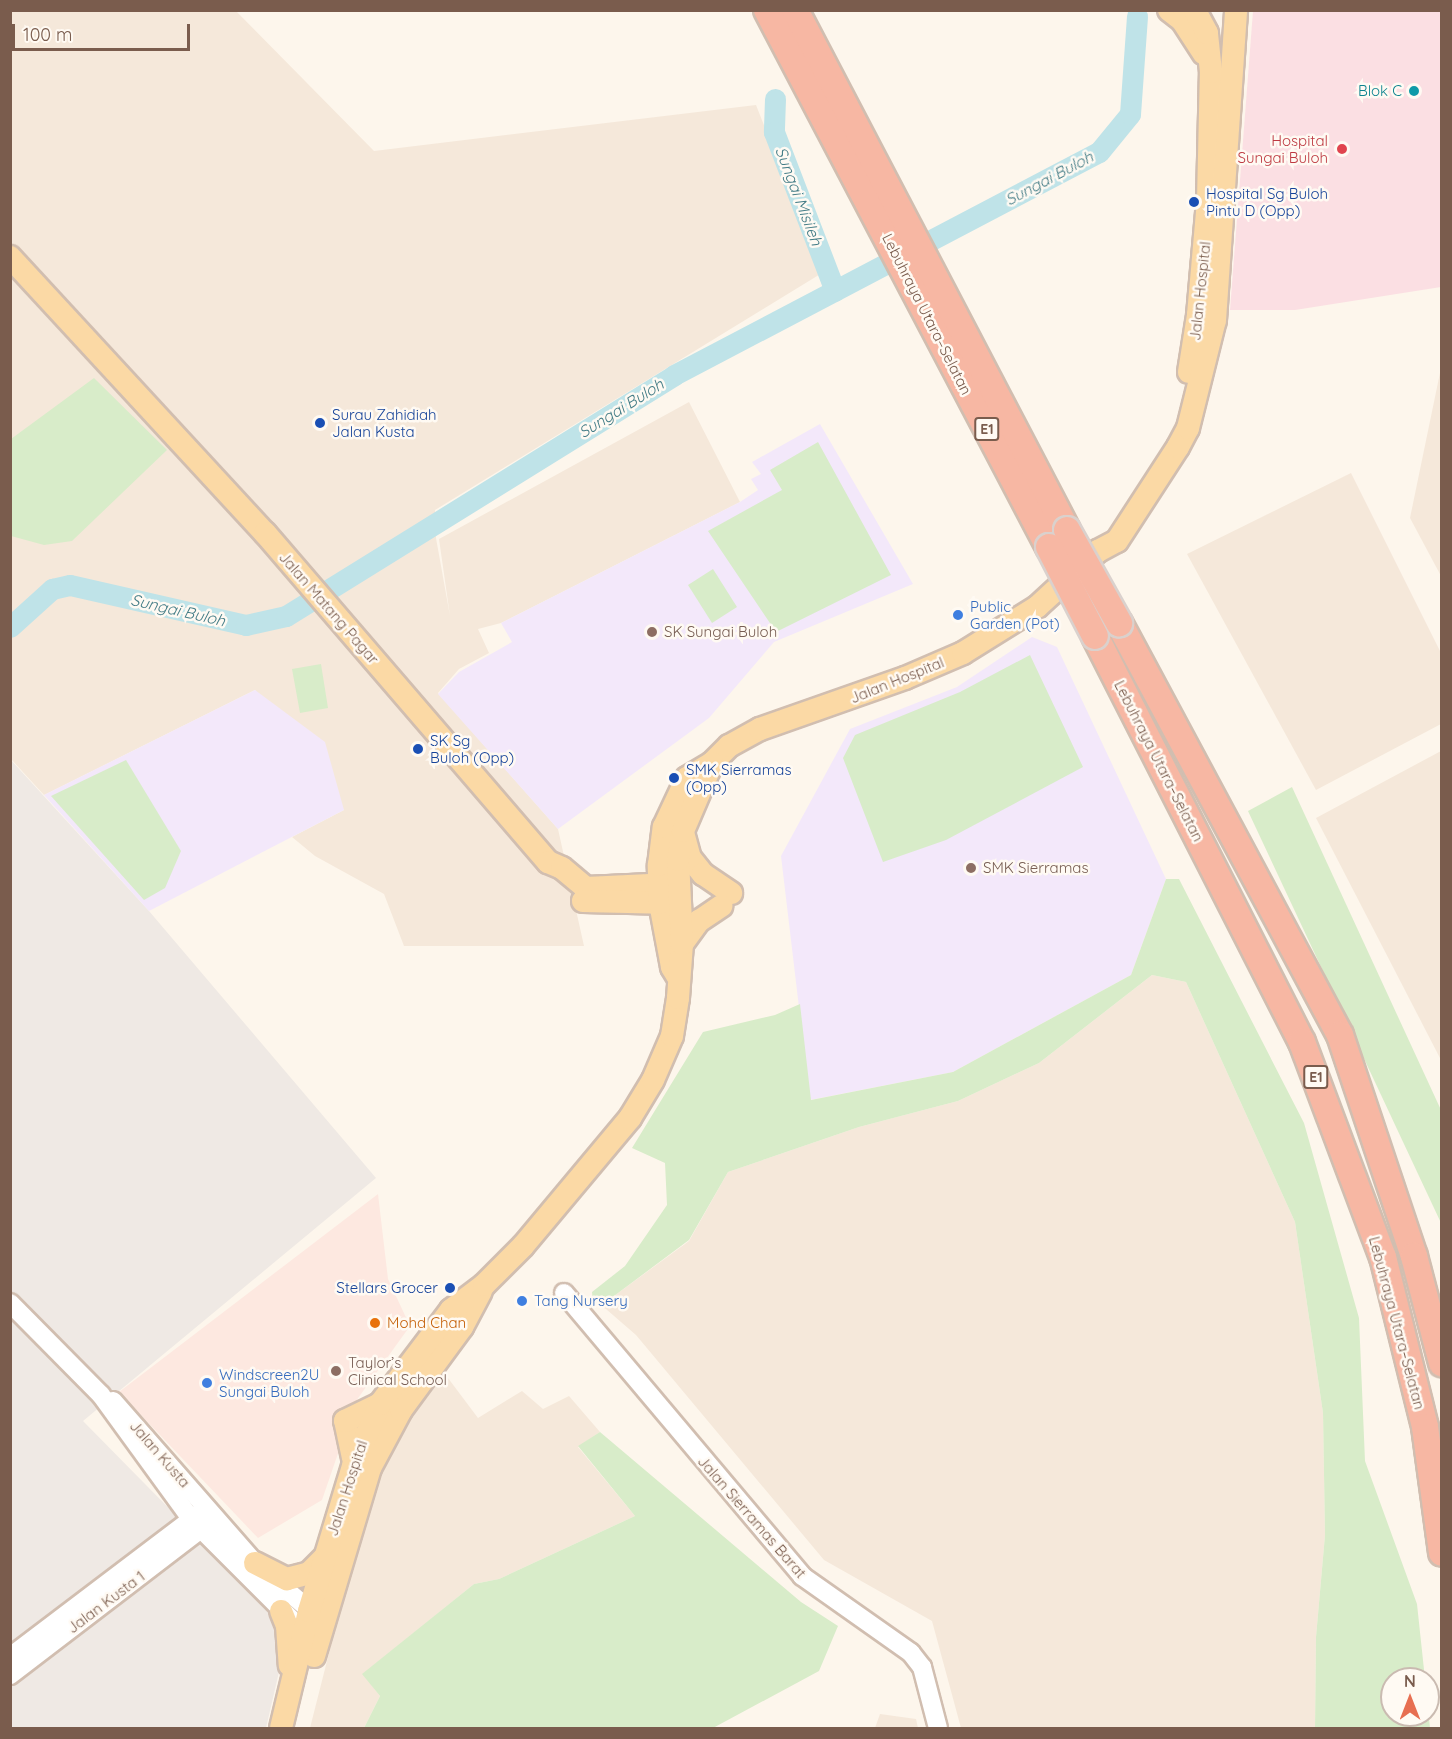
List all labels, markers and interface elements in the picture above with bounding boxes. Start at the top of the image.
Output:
scale bar [15,12,194,50]
text: 100 m [23,23,72,46]
place label: Blok C [1358,82,1402,100]
marker: Blok C [1407,84,1421,98]
place label: Hospital Sungai Buloh [1238,131,1328,166]
marker: Hospital Sungai Buloh [1333,140,1351,158]
water label: Sungai Misileh [771,144,827,248]
water label: Sungai Buloh [1002,147,1096,209]
place label: Hospital Sg Buloh Pintu D (Opp) [1206,184,1328,219]
marker: Hospital Sg Buloh Pintu D (Opp) [1187,195,1201,209]
street label: Lebuhraya Utara–Selatan [878,230,976,398]
street label: Jalan Hospital [1186,240,1214,342]
water label: Sungai Buloh [575,374,667,442]
place label: Surau Zahidiah Jalan Kusta [332,405,437,440]
marker: Surau Zahidiah Jalan Kusta [313,416,327,430]
road number: E1 [974,418,1000,440]
street label: Jalan Matang Pagar [275,548,383,668]
water label: Sungai Buloh [129,590,227,630]
place label: Public Garden (Pot) [970,597,1060,632]
marker: Public Garden (Pot) [951,608,965,622]
place label: SK Sungai Buloh [664,623,777,641]
marker: SK Sungai Buloh [645,625,659,639]
street label: Jalan Hospital [847,653,947,707]
street label: Lebuhraya Utara–Selatan [1110,677,1208,845]
place label: SK Sg Buloh (Opp) [430,731,514,766]
marker: SK Sg Buloh (Opp) [411,742,425,756]
place label: SMK Sierramas (Opp) [686,760,791,795]
marker: SMK Sierramas (Opp) [667,771,681,785]
place label: SMK Sierramas [983,859,1088,877]
marker: SMK Sierramas [964,861,978,875]
road number: E1 [1302,1066,1330,1088]
street label: Lebuhraya Utara–Selatan [1365,1234,1429,1412]
place label: Stellars Grocer [336,1279,438,1297]
marker: Stellars Grocer [443,1281,457,1295]
place label: Tang Nursery [534,1292,628,1310]
marker: Tang Nursery [515,1294,529,1308]
place label: Mohd Chan [387,1314,466,1332]
marker: Mohd Chan [368,1316,382,1330]
place label: Taylor’s Clinical School [348,1353,447,1388]
marker: Taylor’s Clinical School [329,1364,343,1378]
place label: Windscreen2U Sungai Buloh [219,1365,319,1400]
marker: Windscreen2U Sungai Buloh [200,1376,214,1390]
street label: Jalan Kusta [126,1417,194,1491]
street label: Jalan Hospital [323,1438,371,1538]
street label: Jalan Sierramas Barat [694,1452,810,1582]
street label: Jalan Kusta 1 [64,1567,148,1637]
north arrow [1380,1667,1440,1727]
text: N [1404,1671,1416,1691]

